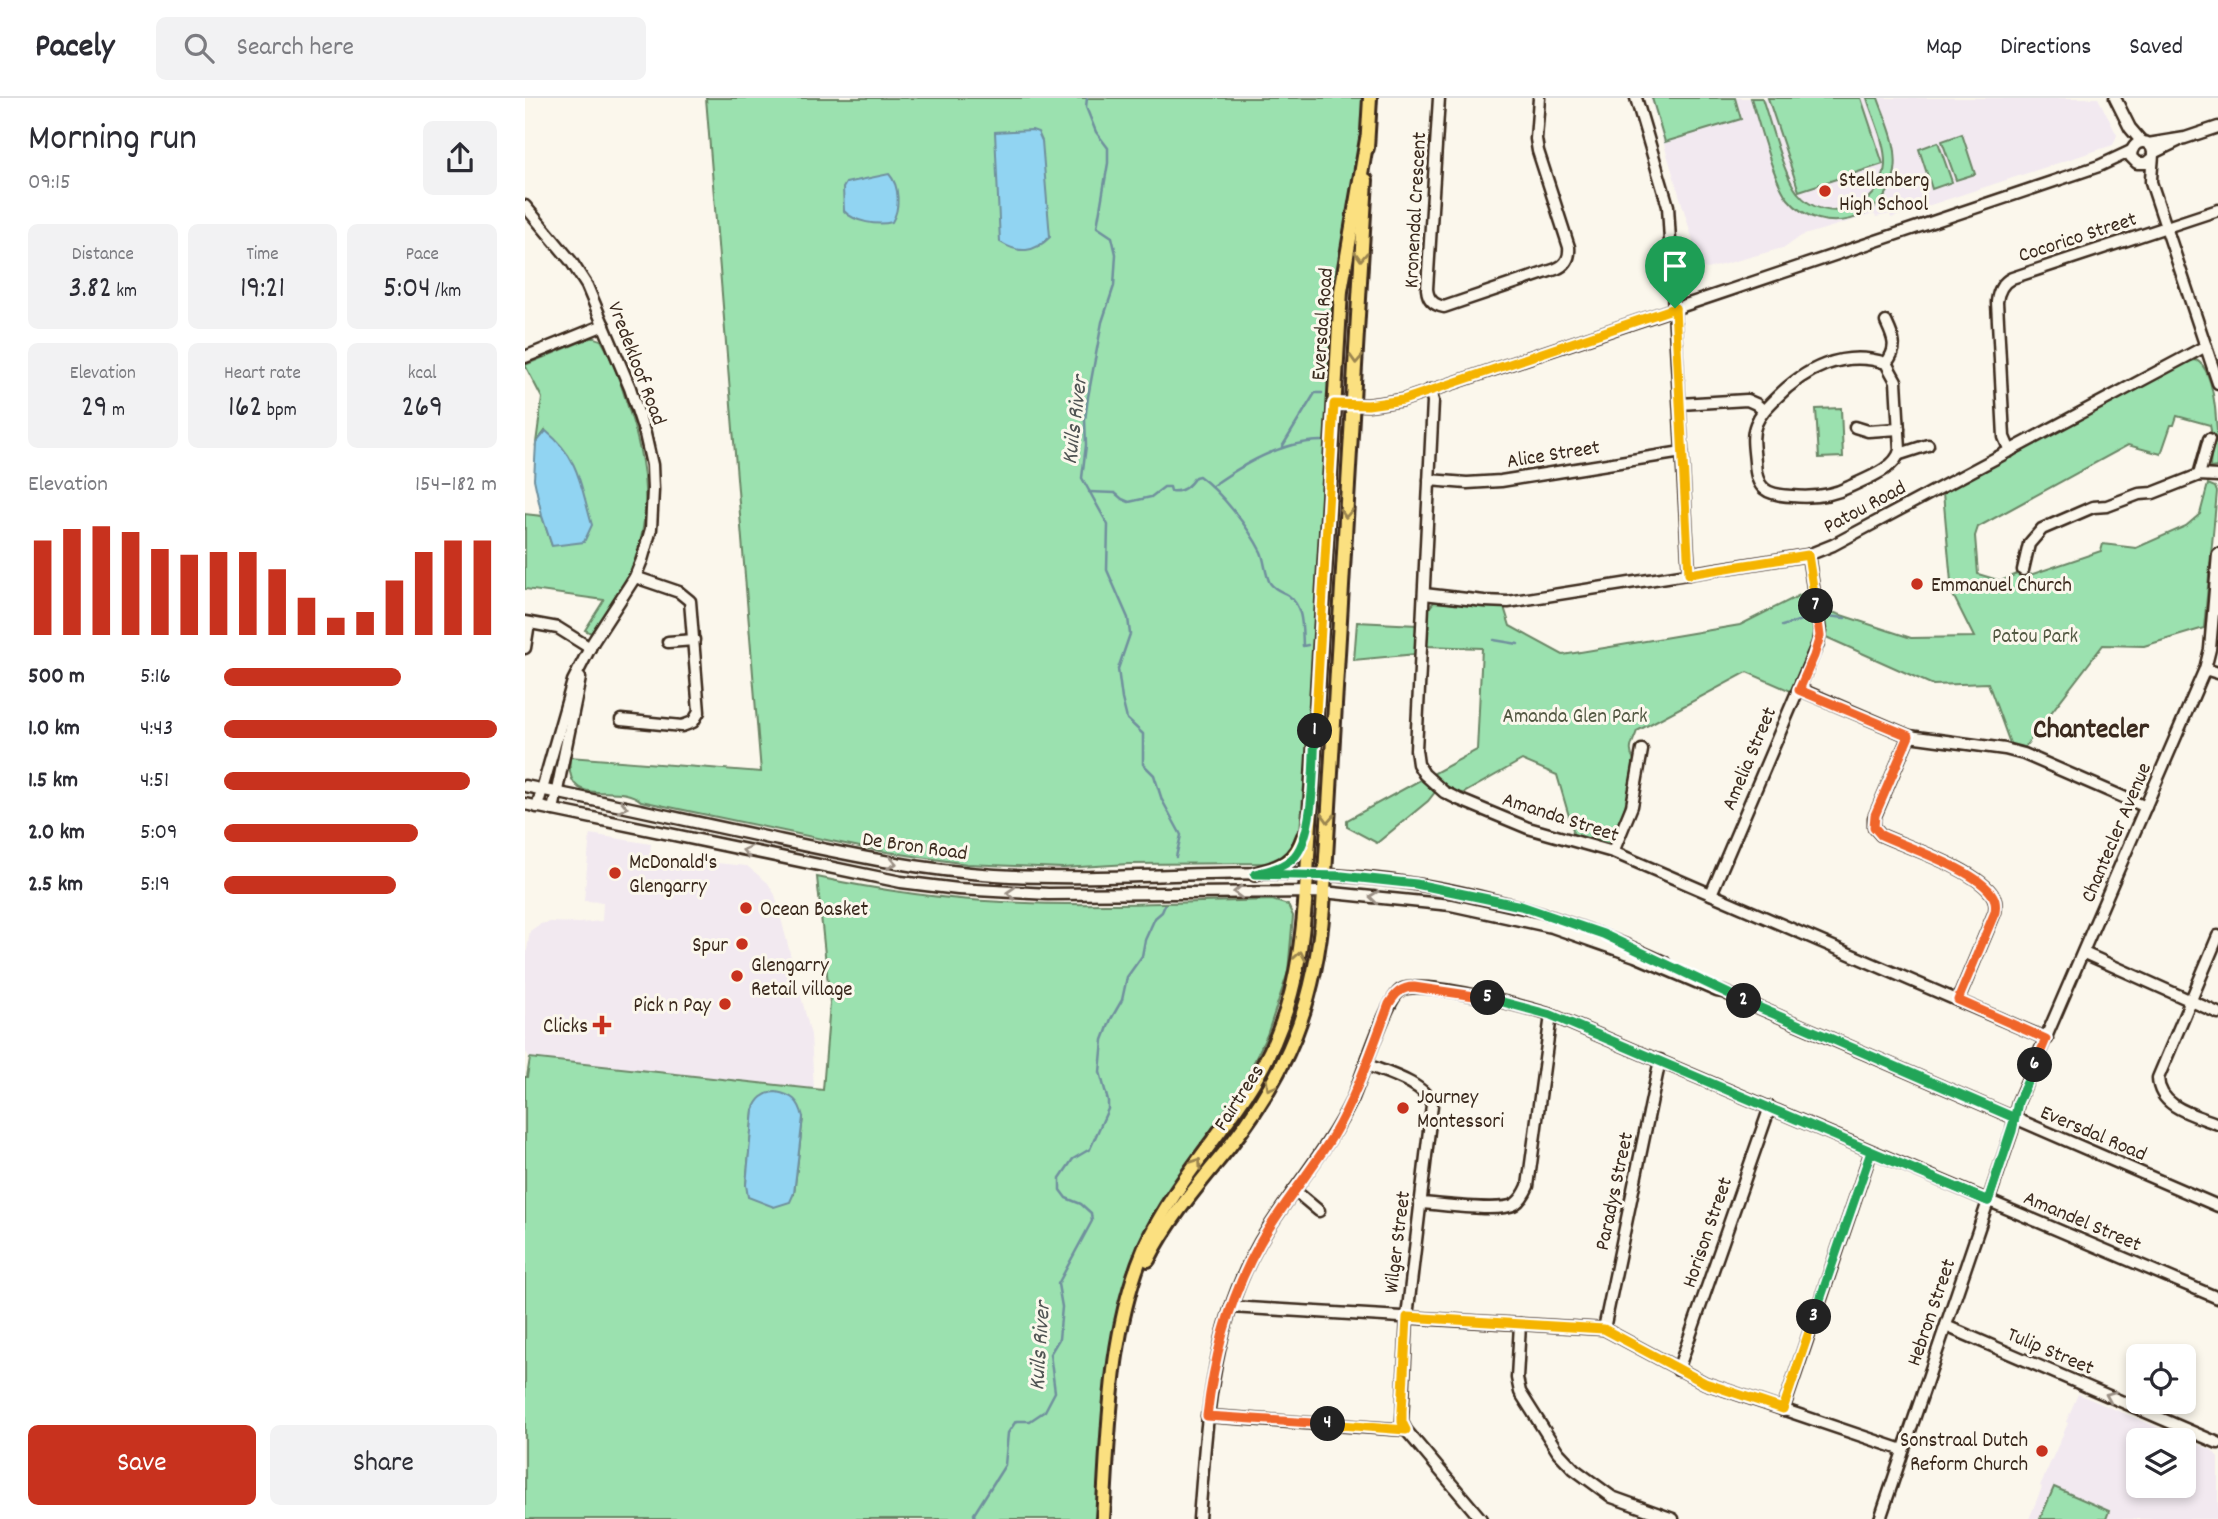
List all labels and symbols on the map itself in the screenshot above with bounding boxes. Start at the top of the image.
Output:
street label: Kronendal Crescent [1398,131,1436,289]
place label: Stellenberg High School [1839,167,1930,221]
marker: Stellenberg High School [1817,183,1833,199]
street label: Cocorico Street [2015,206,2141,272]
pin [1645,236,1705,308]
one-way arrow [1353,251,1368,262]
street label: Eversdal Road [1305,267,1343,382]
street label: Vredekloof Road [598,298,672,430]
one-way arrow [1349,354,1364,365]
water label: Kuils River [1055,372,1099,467]
street label: Alice Street [1505,434,1602,478]
street label: Patou Road [1819,474,1912,543]
one-way arrow [1338,508,1353,519]
place label: Emmanuel Church [1931,572,2072,602]
marker: Emmanuel Church [1909,576,1925,592]
pin: 7 [1799,588,1833,624]
park label: Patou Park [1992,623,2078,653]
park label: Amanda Glen Park [1502,703,1648,733]
street label: Amelia Street [1716,703,1786,816]
district label: Chantecler [2033,712,2150,752]
pin: 1 [1297,714,1333,748]
street label: Chantecler Avenue [2075,759,2161,908]
street label: Amanda Street [1498,786,1622,852]
one-way arrow [617,798,629,813]
one-way arrow [1320,813,1335,824]
street label: De Bron Road [860,826,969,870]
one-way arrow [741,844,753,859]
place label: McDonald's Glengarry [629,849,717,903]
one-way arrow [886,855,898,870]
marker: McDonald's Glengarry [607,865,623,881]
one-way arrow [1233,884,1243,900]
one-way arrow [1005,885,1016,900]
one-way arrow [1368,889,1380,904]
place label: Ocean Basket [760,896,869,926]
marker: Ocean Basket [738,900,754,916]
place label: Spur [692,932,728,962]
marker: Spur [734,936,750,952]
one-way arrow [1292,950,1307,962]
place label: Glengarry Retail village [751,952,853,1006]
marker: Glengarry Retail village [729,968,745,984]
pin: 5 [1471,981,1506,1016]
pin: 2 [1727,984,1761,1018]
place label: Pick n Pay [633,992,711,1022]
marker: Pick n Pay [717,996,733,1012]
place label: Clicks [543,1013,588,1043]
marker: Clicks [594,1017,610,1033]
pin: 6 [2017,1048,2053,1082]
street label: Fairtrees [1208,1060,1273,1138]
one-way arrow [1266,1079,1279,1092]
place label: Journey Montessori [1417,1084,1504,1138]
street label: Eversdal Road [2035,1099,2151,1171]
marker: Journey Montessori [1395,1100,1411,1116]
street label: Paradys Street [1589,1130,1643,1253]
one-way arrow [1188,1158,1201,1171]
street label: Horison Street [1676,1173,1742,1292]
street label: Amandel Street [2018,1184,2146,1261]
street label: Wilger Street [1378,1189,1420,1295]
street label: Hebron Street [1900,1255,1965,1371]
water label: Kuils River [1022,1298,1061,1392]
pin: 3 [1797,1300,1831,1334]
street label: Tulip Street [2002,1321,2098,1385]
one-way arrow [2105,1391,2117,1405]
pin: 4 [1311,1406,1345,1442]
place label: Sonstraal Dutch Reform Church [1900,1427,2028,1481]
marker: Sonstraal Dutch Reform Church [2034,1443,2050,1459]

